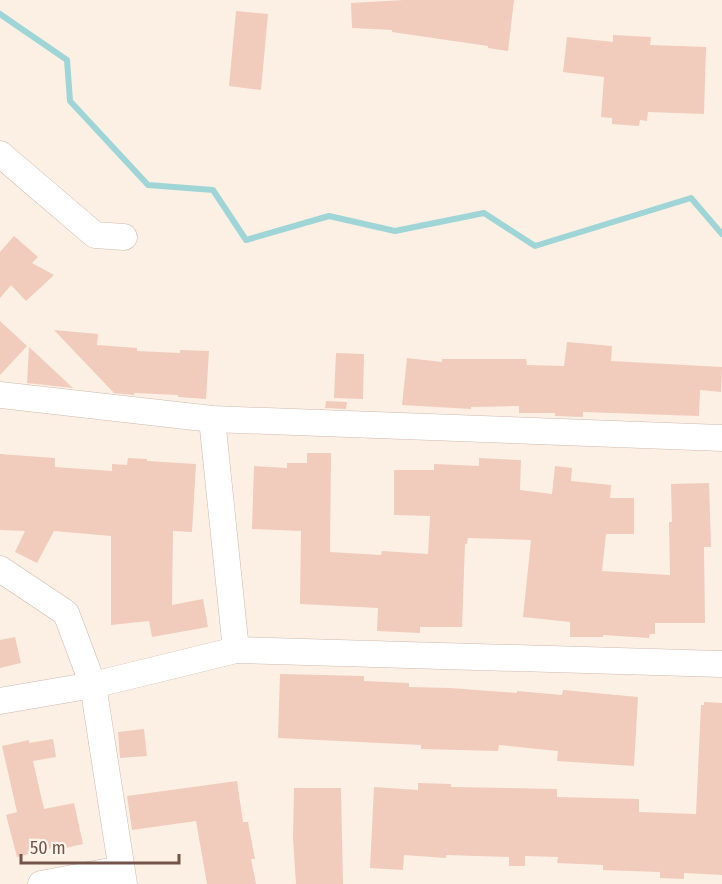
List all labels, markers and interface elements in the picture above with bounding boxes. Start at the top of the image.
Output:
scale bar [21,827,178,865]
text: 50 m [30,837,66,859]

